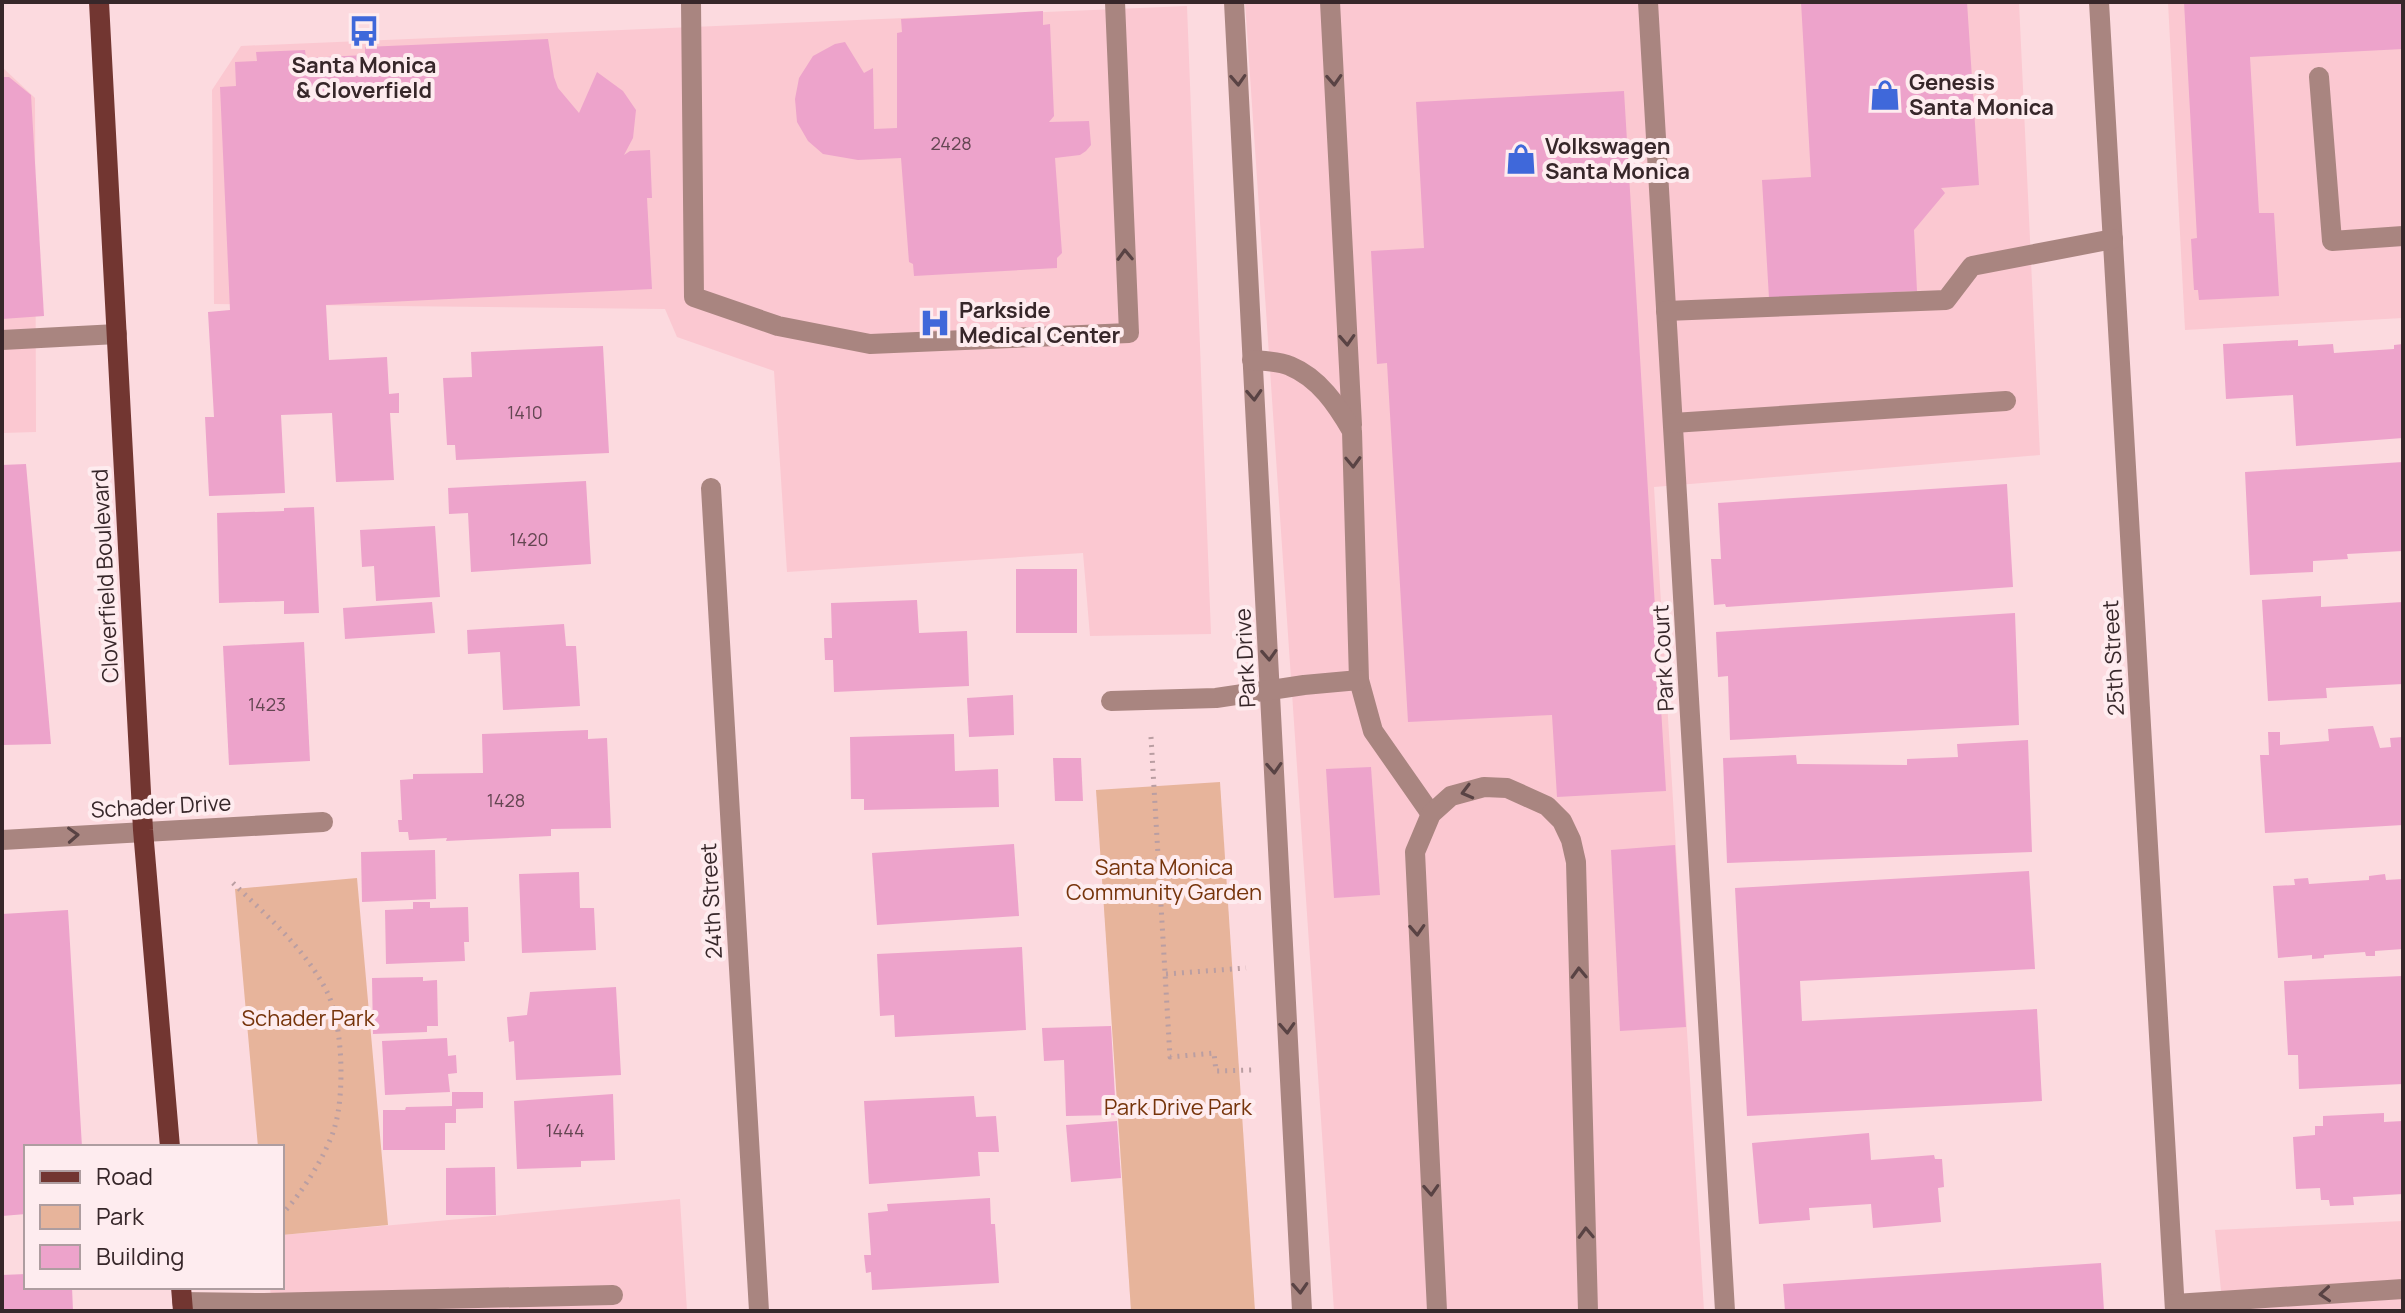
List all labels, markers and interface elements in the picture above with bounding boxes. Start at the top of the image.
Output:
bus stop icon: Santa Monica & Cloverfield [347,14,381,48]
place label: Santa Monica & Cloverfield [292,50,436,105]
place label: Genesis Santa Monica [1909,67,2054,122]
one-way arrow [1229,74,1246,87]
one-way arrow [1326,74,1343,87]
shop icon: Genesis Santa Monica [1868,78,1902,112]
house number: 2428 [930,131,972,155]
place label: Volkswagen Santa Monica [1545,131,1690,186]
shop icon: Volkswagen Santa Monica [1504,142,1538,176]
one-way arrow [1117,248,1134,261]
place label: Parkside Medical Center [959,295,1121,350]
hospital icon: Parkside Medical Center [918,306,952,340]
one-way arrow [1339,334,1356,347]
one-way arrow [1245,389,1262,402]
house number: 1410 [507,400,543,424]
one-way arrow [1344,456,1362,469]
street label: Cloverfield Boulevard [84,468,126,684]
house number: 1420 [510,527,548,551]
street label: 25th Street [2095,599,2131,717]
street label: Park Court [1645,604,1681,712]
street label: Park Drive [1227,607,1263,709]
one-way arrow [1260,649,1277,662]
house number: 1423 [248,692,286,716]
one-way arrow [1266,762,1283,775]
one-way arrow [1461,783,1475,799]
street label: Schader Drive [90,787,232,825]
house number: 1428 [487,788,525,812]
one-way arrow [67,827,80,844]
street label: 24th Street [693,842,729,960]
park label: Santa Monica Community Garden [1066,852,1262,907]
one-way arrow [1409,924,1426,937]
one-way arrow [1570,966,1588,979]
park label: Schader Park [241,1003,376,1033]
one-way arrow [1279,1022,1296,1035]
park label: Park Drive Park [1104,1092,1253,1122]
house number: 1444 [545,1118,585,1142]
legend [24,1145,284,1289]
text: Road [96,1159,153,1192]
one-way arrow [1422,1184,1439,1197]
text: Park [96,1199,145,1232]
one-way arrow [1577,1226,1595,1239]
text: Building [96,1239,184,1272]
one-way arrow [1292,1282,1309,1295]
one-way arrow [2318,1285,2331,1302]

